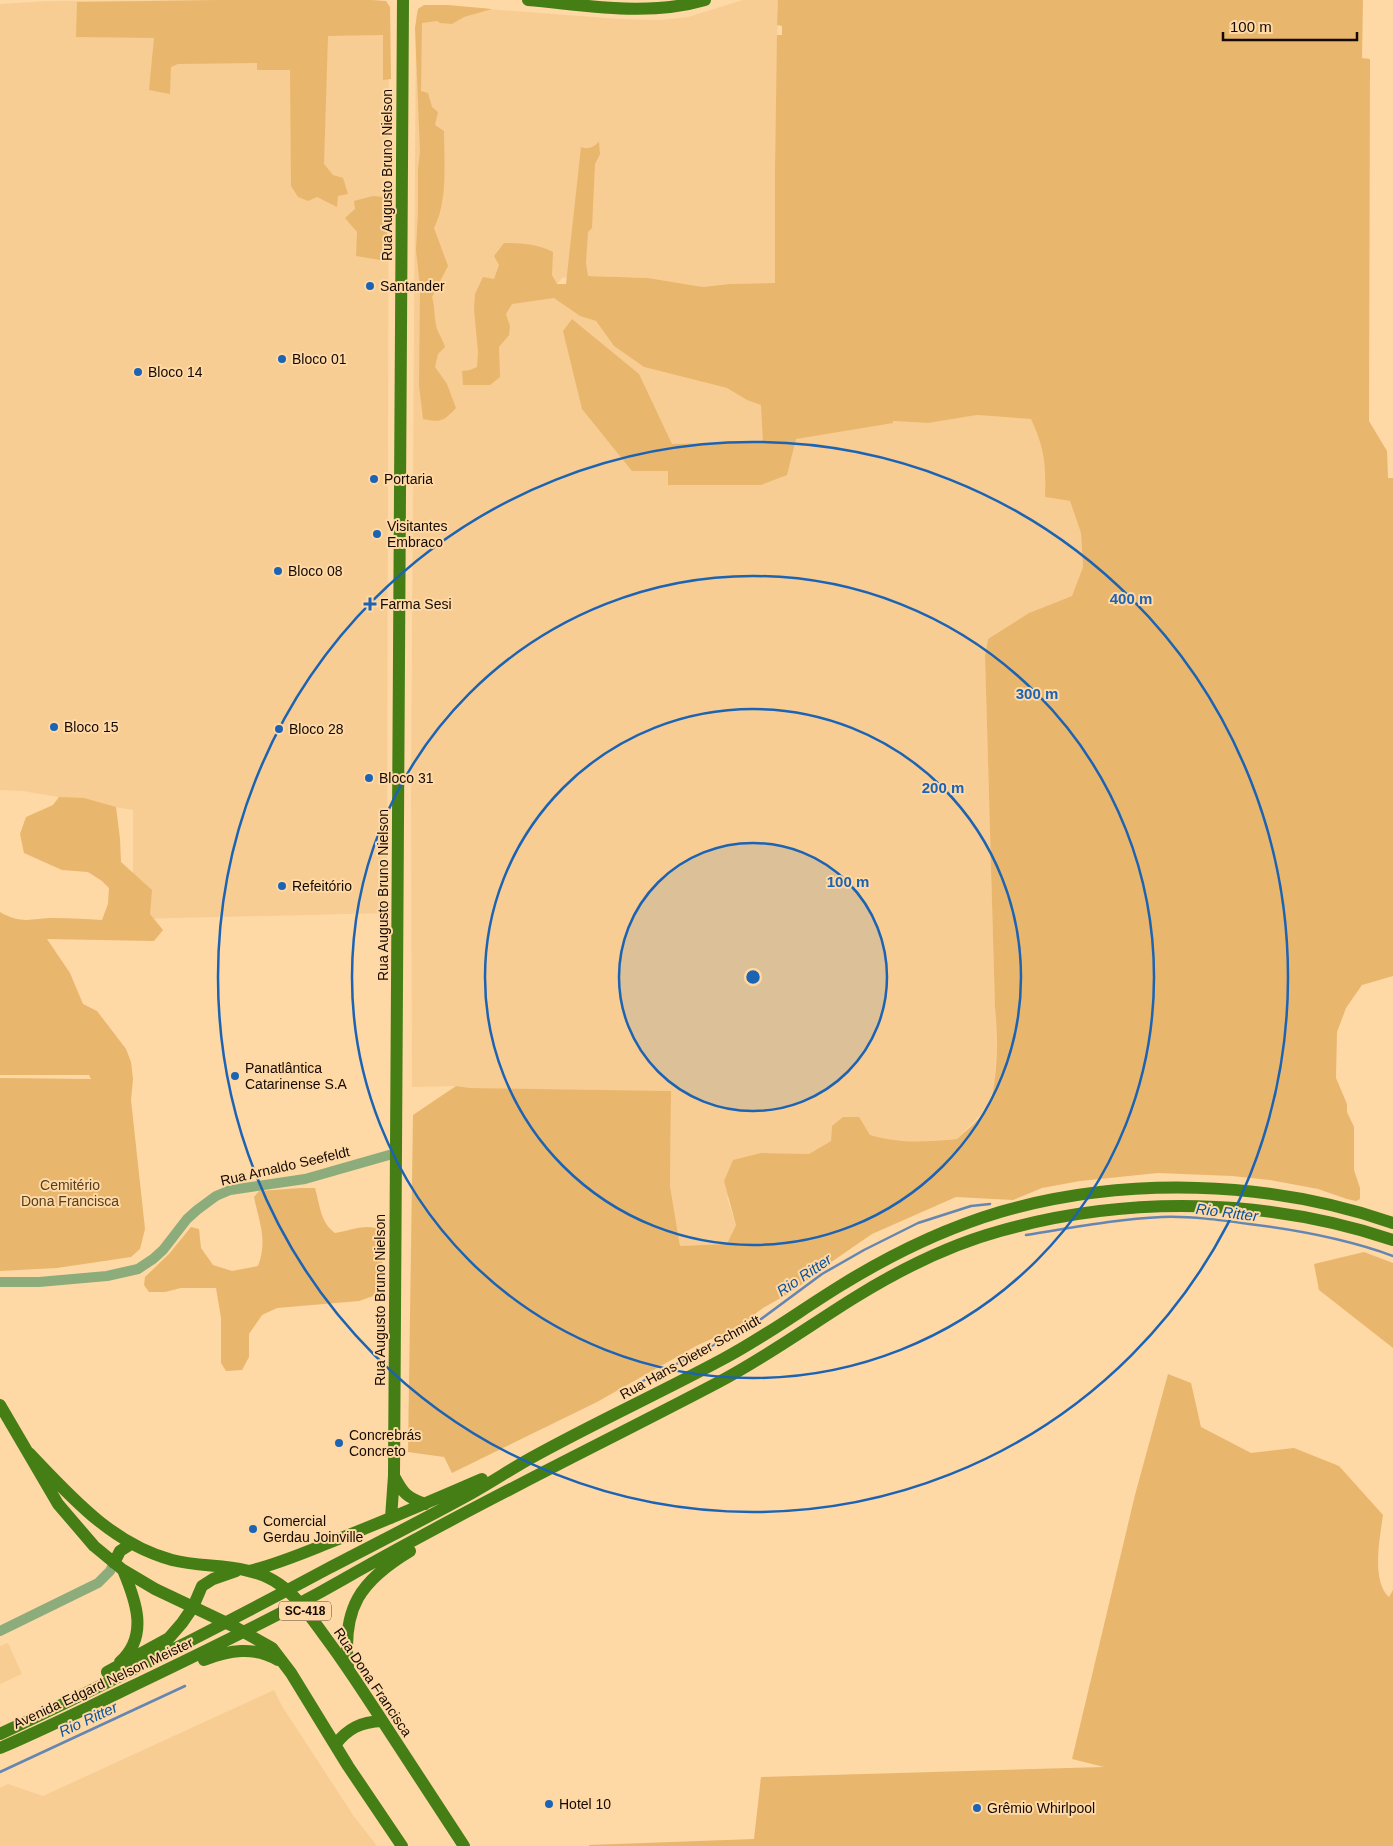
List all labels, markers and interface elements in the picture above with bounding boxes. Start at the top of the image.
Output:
scale bar [1223,10,1357,42]
text: 100 m [1230,18,1272,35]
street label: Rua Augusto Bruno Nielson [379,89,395,261]
place label: Santander [380,278,445,294]
marker: Santander [364,280,376,292]
place label: Bloco 01 [292,351,347,367]
marker: Bloco 01 [276,353,288,365]
place label: Bloco 14 [148,364,203,380]
marker: Bloco 14 [132,366,144,378]
place label: Portaria [384,471,433,487]
marker: Portaria [368,473,380,485]
place label: Visitantes Embraco [387,518,447,550]
marker: Visitantes Embraco [371,528,383,540]
place label: Bloco 08 [288,563,343,579]
marker: Bloco 08 [272,565,284,577]
text: 400 m [1110,590,1152,607]
place label: Farma Sesi [380,596,452,612]
marker: Farma Sesi [364,598,376,610]
text: 300 m [1016,685,1058,702]
place label: Bloco 15 [64,719,119,735]
marker: Bloco 15 [48,721,60,733]
place label: Bloco 28 [289,721,344,737]
marker: Bloco 28 [273,723,285,735]
place label: Bloco 31 [379,770,434,786]
marker: Bloco 31 [363,772,375,784]
text: 200 m [922,779,964,796]
street label: Rua Augusto Bruno Nielson [375,809,391,981]
text: 100 m [827,873,869,890]
place label: Refeitório [292,878,352,894]
marker: Refeitório [276,880,288,892]
centre of rings [744,968,762,986]
place label: Panatlântica Catarinense S.A [245,1060,348,1092]
marker: Panatlântica Catarinense S.A [229,1070,241,1082]
street label: Rua Arnaldo Seefeldt [219,1143,351,1189]
park label: Cemitério Dona Francisca [21,1177,119,1209]
water label: Rio Ritter [1195,1200,1260,1224]
street label: Rua Augusto Bruno Nielson [372,1214,388,1386]
water label: Rio Ritter [773,1250,835,1300]
street label: Rua Hans Dieter Schmidt [617,1312,763,1402]
place label: Concrebrás Concreto [349,1427,421,1459]
marker: Concrebrás Concreto [333,1437,345,1449]
place label: Comercial Gerdau Joinville [263,1513,364,1545]
marker: Comercial Gerdau Joinville [247,1523,259,1535]
road number: SC-418 [279,1602,331,1620]
street label: Rua Dona Francisca [331,1625,415,1740]
street label: Avenida Edgard Nelson Meister [11,1634,196,1732]
water label: Rio Ritter [56,1698,121,1740]
place label: Hotel 10 [559,1796,611,1812]
marker: Hotel 10 [543,1798,555,1810]
place label: Grêmio Whirlpool [987,1800,1095,1816]
marker: Grêmio Whirlpool [971,1802,983,1814]

